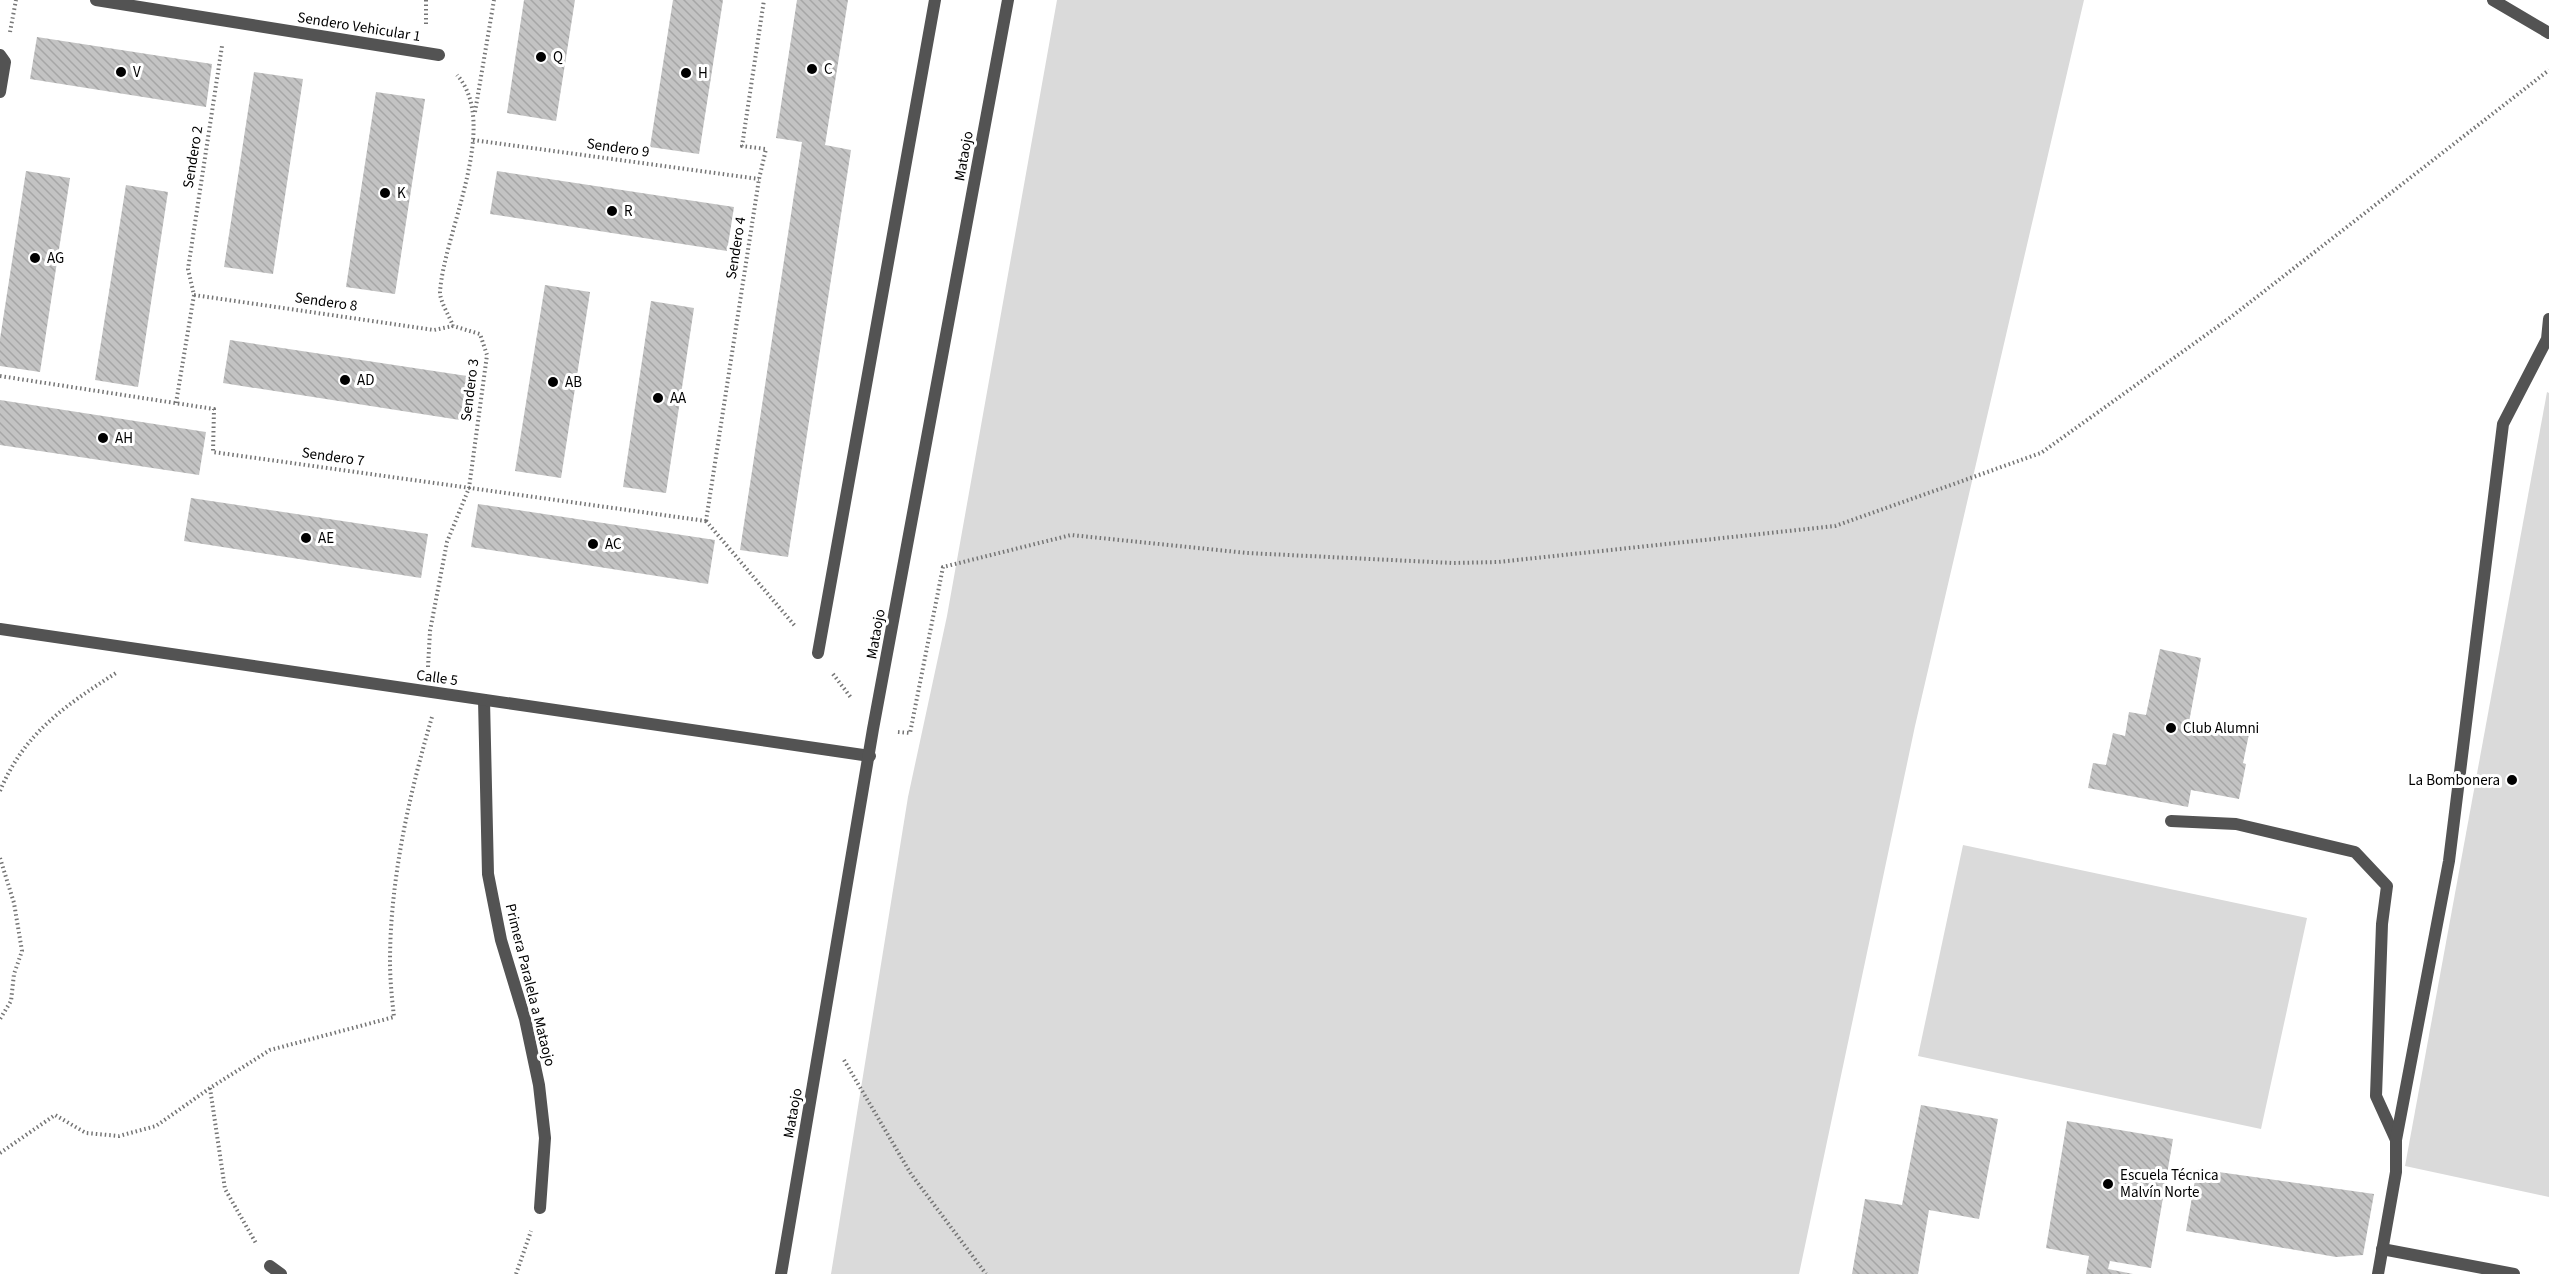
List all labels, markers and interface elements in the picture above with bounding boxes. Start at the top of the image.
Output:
street label: Sendero Vehicular 1 [296,7,422,47]
place label: Q [553,47,563,68]
marker: Q [534,50,548,64]
place label: C [824,59,833,80]
place label: V [133,62,141,83]
marker: C [805,62,819,76]
place label: H [698,63,708,84]
marker: V [114,65,128,79]
marker: H [679,66,693,80]
street label: Sendero 2 [178,124,208,190]
street label: Mataojo [949,129,979,183]
street label: Sendero 9 [585,133,651,163]
place label: K [397,183,406,204]
marker: K [378,186,392,200]
place label: R [624,201,633,222]
marker: R [605,204,619,218]
street label: Sendero 4 [721,215,751,281]
place label: AG [47,248,64,269]
marker: AG [28,251,42,265]
street label: Sendero 8 [293,287,359,317]
street label: Sendero 3 [456,357,484,423]
place label: AD [357,370,374,391]
place label: AB [565,372,582,393]
marker: AD [338,373,352,387]
marker: AB [546,375,560,389]
place label: AA [670,388,687,409]
marker: AA [651,391,665,405]
place label: AH [115,428,133,449]
marker: AH [96,431,110,445]
street label: Sendero 7 [300,442,366,472]
place label: AE [318,528,334,549]
marker: AE [299,531,313,545]
place label: AC [605,534,622,555]
marker: AC [586,537,600,551]
street label: Mataojo [861,607,891,661]
street label: Calle 5 [415,665,459,691]
place label: Club Alumni [2183,718,2259,739]
marker: Club Alumni [2164,721,2178,735]
place label: La Bombonera [2408,770,2500,791]
marker: La Bombonera [2505,773,2519,787]
street label: Primera Paralela a Mataojo [500,901,560,1069]
street label: Mataojo [778,1086,808,1140]
place label: Escuela Técnica Malvín Norte [2120,1165,2219,1203]
marker: Escuela Técnica Malvín Norte [2101,1177,2115,1191]

